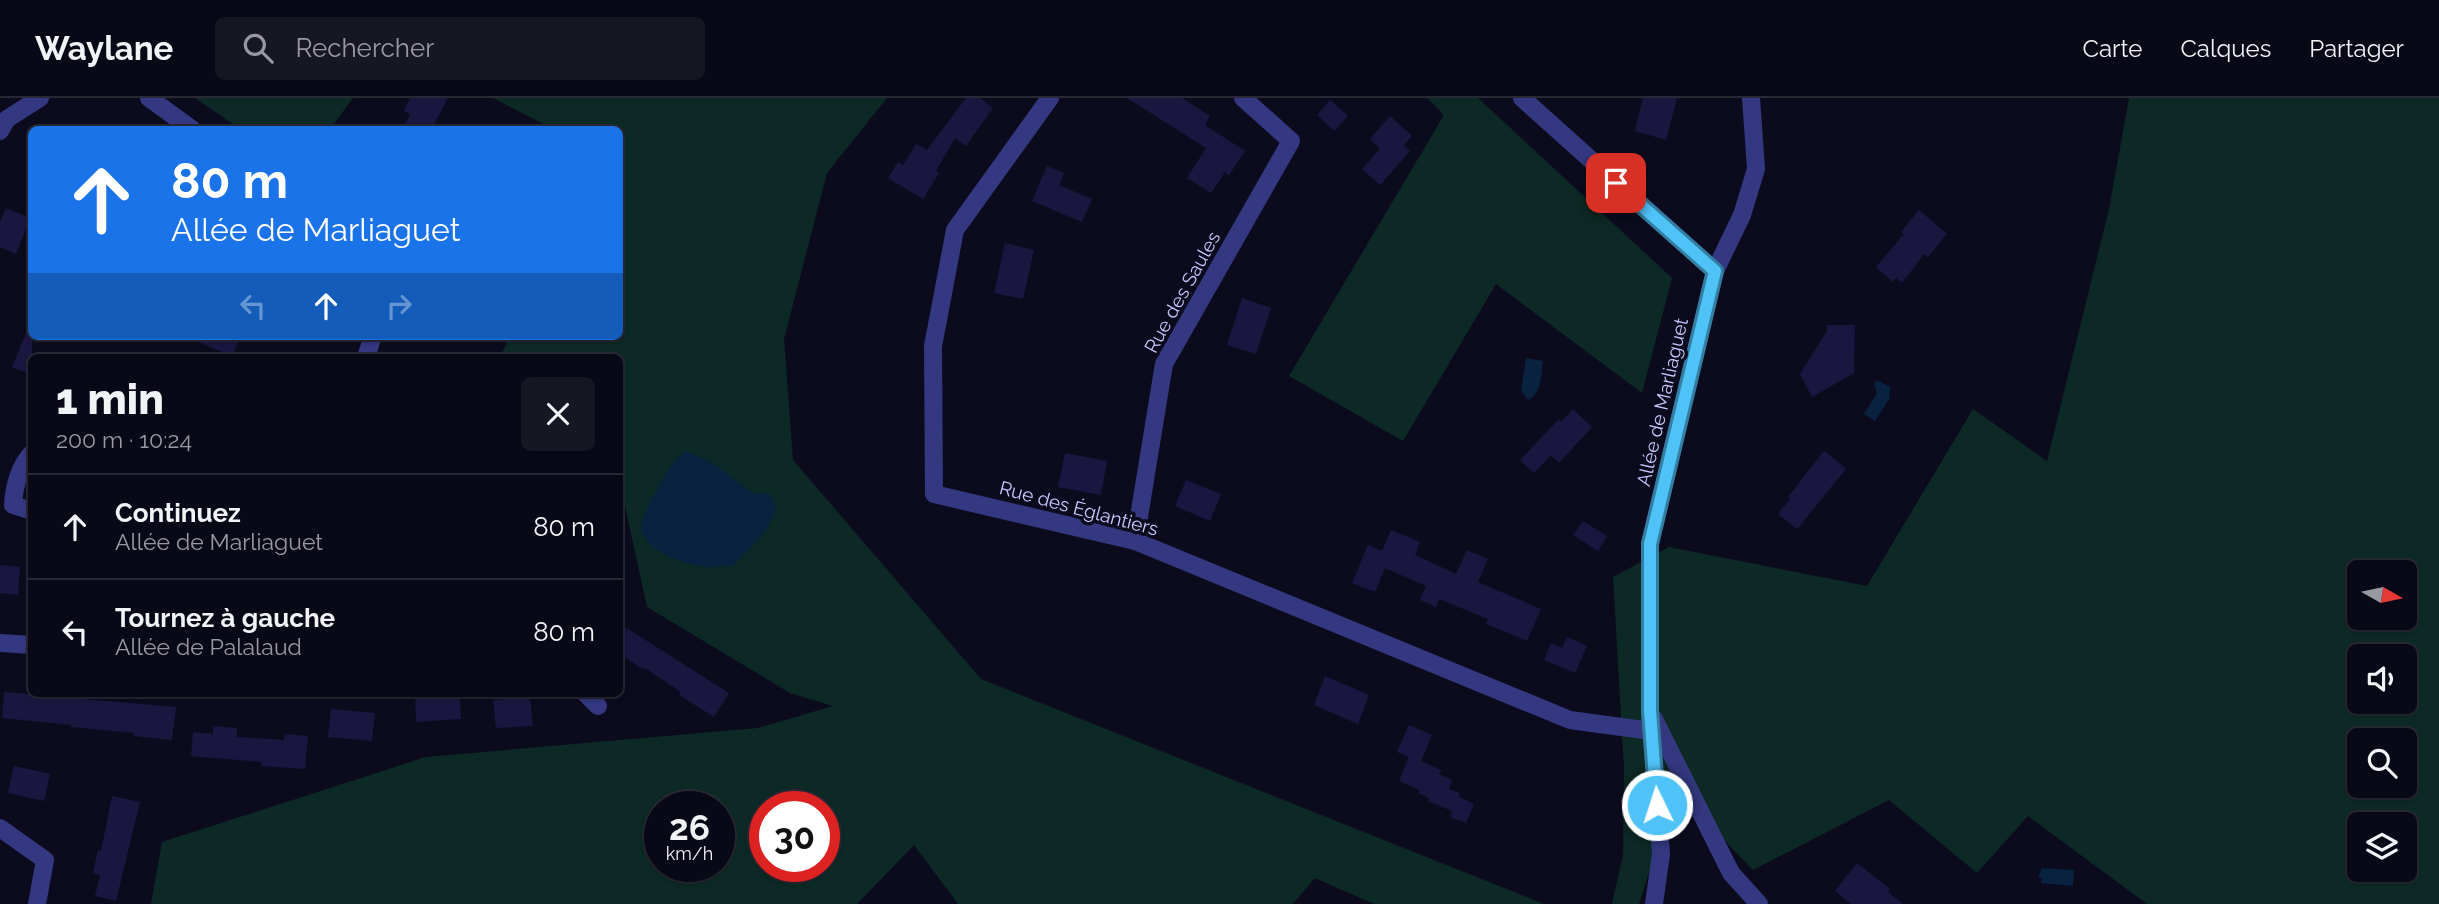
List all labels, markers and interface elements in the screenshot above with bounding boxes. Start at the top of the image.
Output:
search box [215,17,705,80]
text: Waylane [35,29,173,68]
icon: search [239,29,277,67]
text: Rechercher [295,33,434,63]
text: Carte [2083,34,2142,63]
text: Calques [2180,34,2271,63]
text: Partager [2309,34,2404,63]
text: 80 m [171,152,288,209]
pin [1586,153,1646,213]
icon: ahead [56,154,147,245]
icon: arrive [1597,164,1635,202]
text: Allée de Marliaguet [171,211,460,248]
street label: Rue des Saules [1140,228,1224,356]
icon: left [234,287,272,325]
icon: ahead [307,287,345,325]
icon: right [380,287,418,325]
street label: Allée de Marliaguet [1632,315,1692,488]
text: 1 min [56,375,164,424]
button: close [521,377,595,451]
text: 200 m · 10:24 [56,426,192,453]
street label: Rue des Églantiers [997,476,1161,540]
text: Continuez [115,498,241,528]
icon: ahead [56,508,94,546]
text: 80 m [533,512,595,542]
text: Allée de Marliaguet [115,528,323,555]
north arrow [2347,560,2417,630]
map controls [2347,560,2417,882]
text: Tournez à gauche [115,603,335,633]
icon: left [56,613,94,651]
text: 80 m [533,617,595,647]
text: Allée de Palalaud [115,633,302,660]
button: sound [2347,644,2417,714]
button: search [2347,728,2417,798]
position arrow [1620,768,1694,842]
speed limit sign: 30 [749,791,840,882]
text: 26 [669,807,710,848]
button: layers [2347,812,2417,882]
text: km/h [666,843,713,864]

